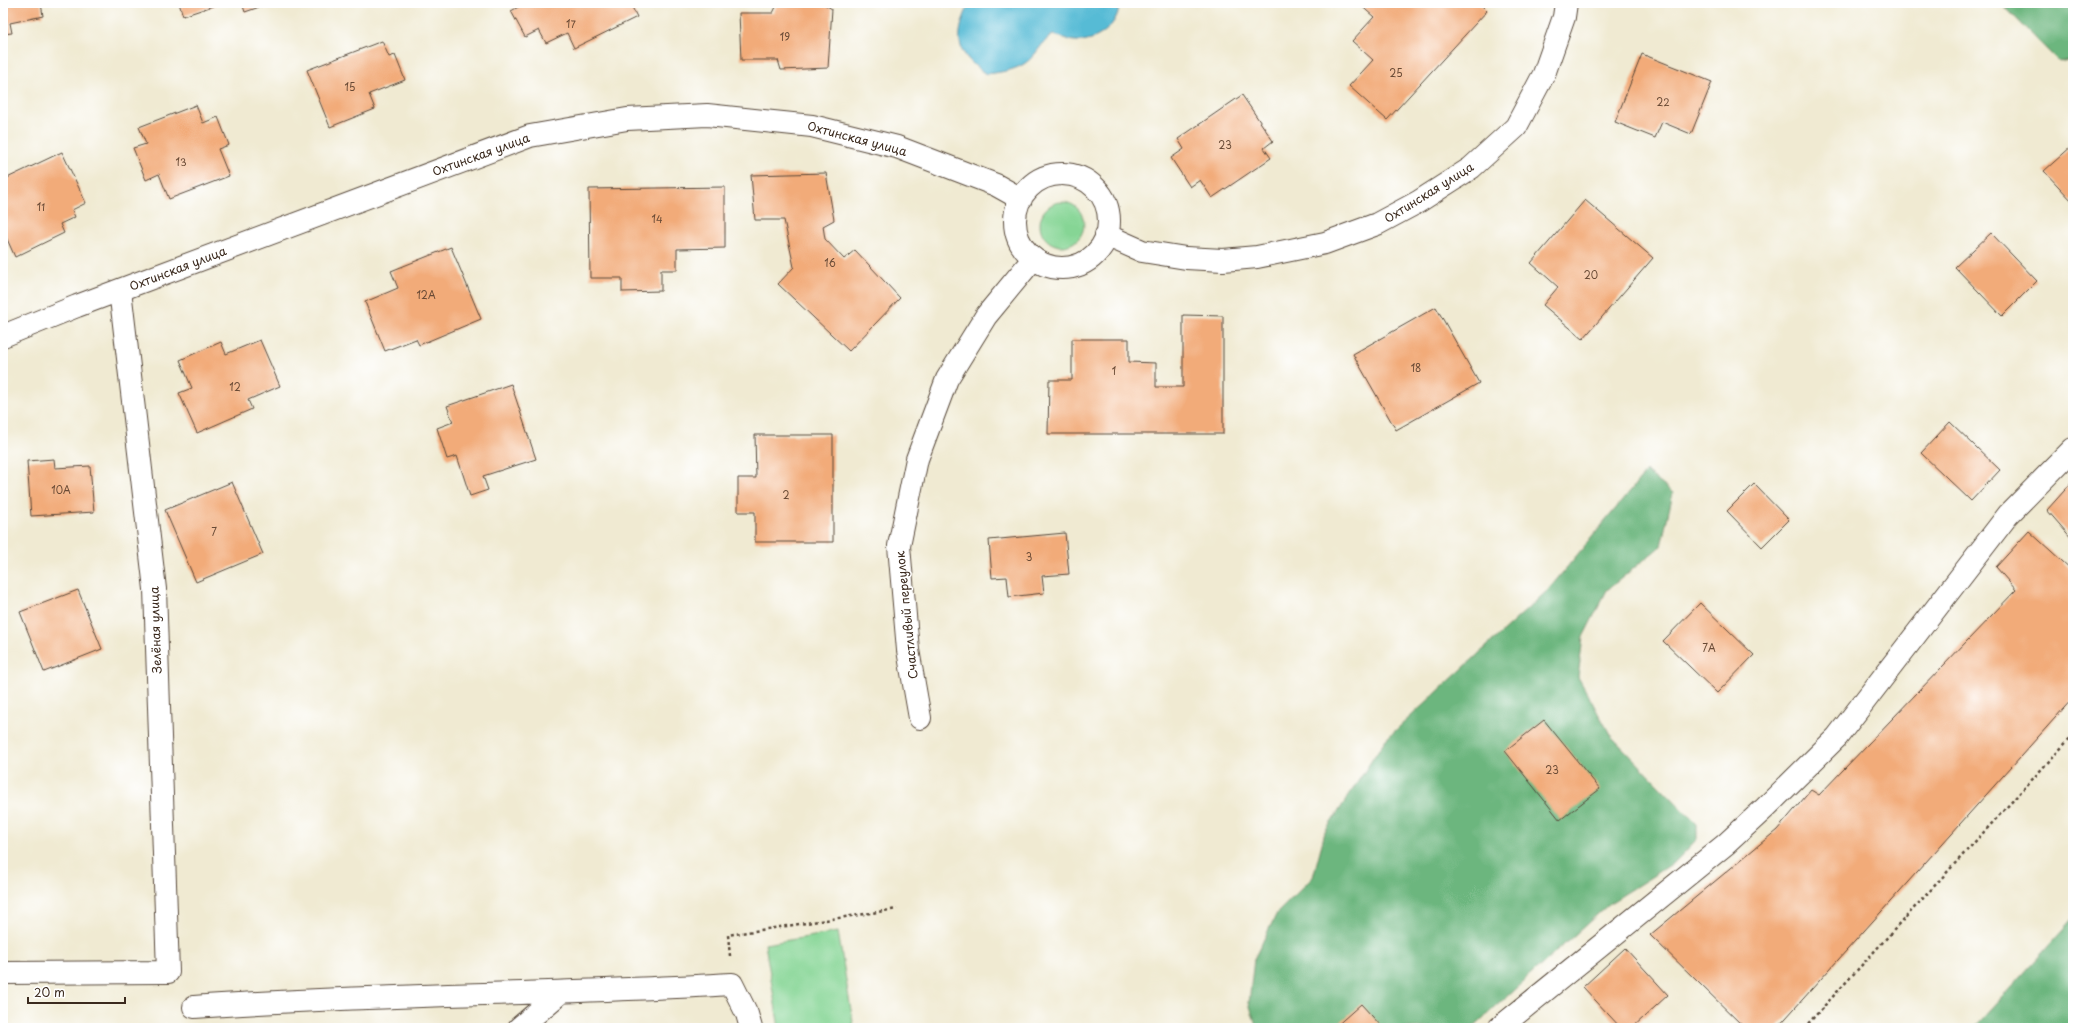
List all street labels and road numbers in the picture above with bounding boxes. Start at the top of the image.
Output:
street label: Охтинская улица [805,116,910,160]
street label: Охтинская улица [429,128,532,180]
street label: Охтинская улица [1380,157,1477,227]
street label: Охтинская улица [127,241,229,295]
street label: Счастливый переулок [890,549,922,680]
street label: Зелёная улица [144,586,166,674]

